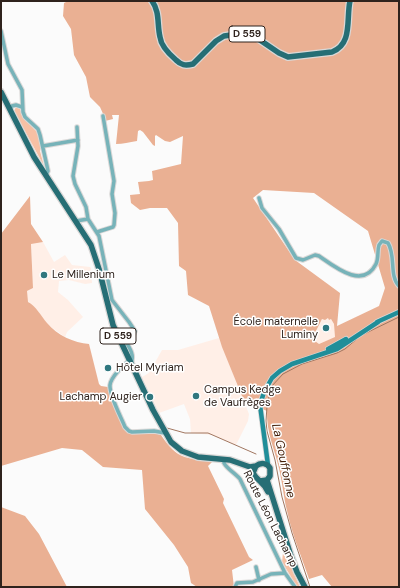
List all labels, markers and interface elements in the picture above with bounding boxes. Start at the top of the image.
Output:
road number: D 559 [229,26,265,42]
place label: Le Millenium [52,268,115,282]
marker: Le Millenium [39,270,49,280]
place label: École maternelle Luminy [234,315,318,341]
marker: École maternelle Luminy [321,323,331,333]
road number: D 559 [100,328,136,344]
place label: Hôtel Myriam [116,361,183,375]
marker: Hôtel Myriam [103,363,113,373]
place label: Campus Kedge de Vaufrèges [204,383,281,409]
place label: Lachamp Augier [59,390,142,404]
marker: Campus Kedge de Vaufrèges [191,391,201,401]
marker: Lachamp Augier [145,392,155,402]
water label: La Gouffonne [268,423,298,499]
street label: Route Léon Lachamp [240,468,300,570]

